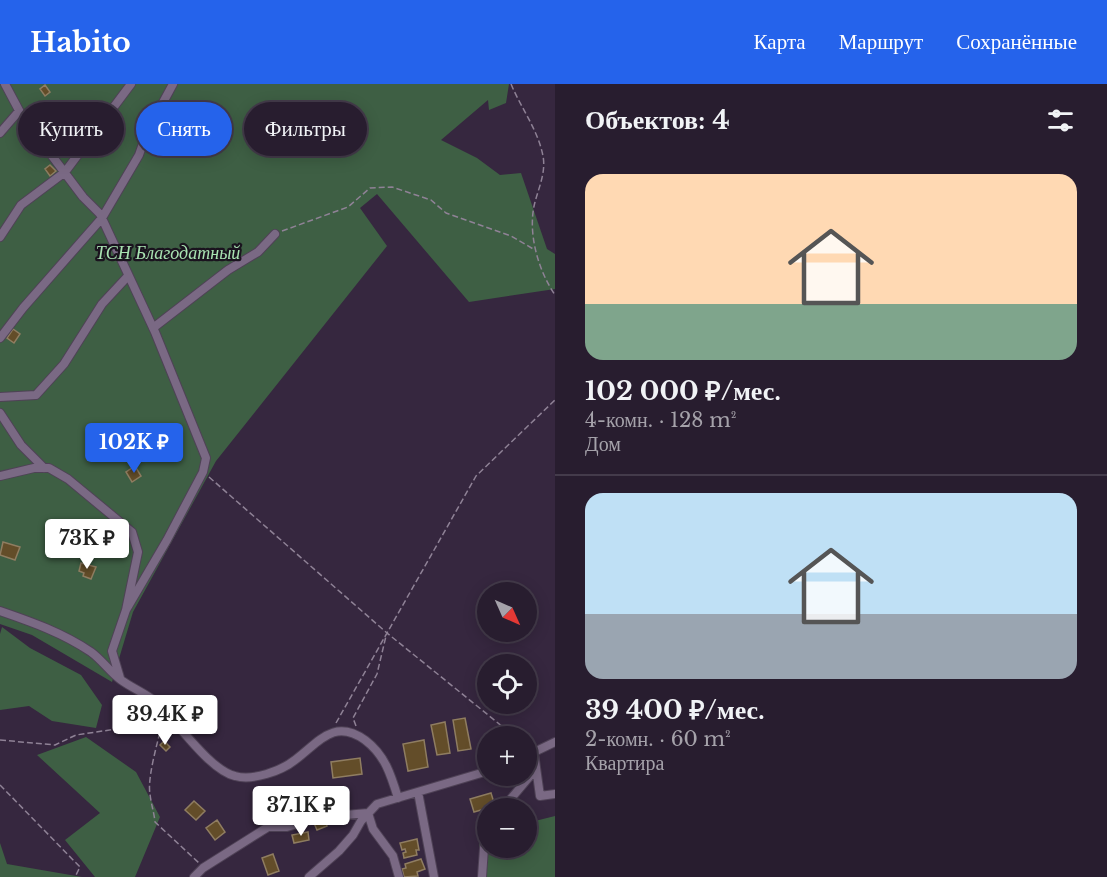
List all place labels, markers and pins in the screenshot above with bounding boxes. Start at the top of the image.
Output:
pin: 102K ₽ [85,423,183,474]
pin: 73K ₽ [45,519,129,570]
pin: 39.4K ₽ [110,695,220,746]
pin: 37.1K ₽ [246,786,356,837]

